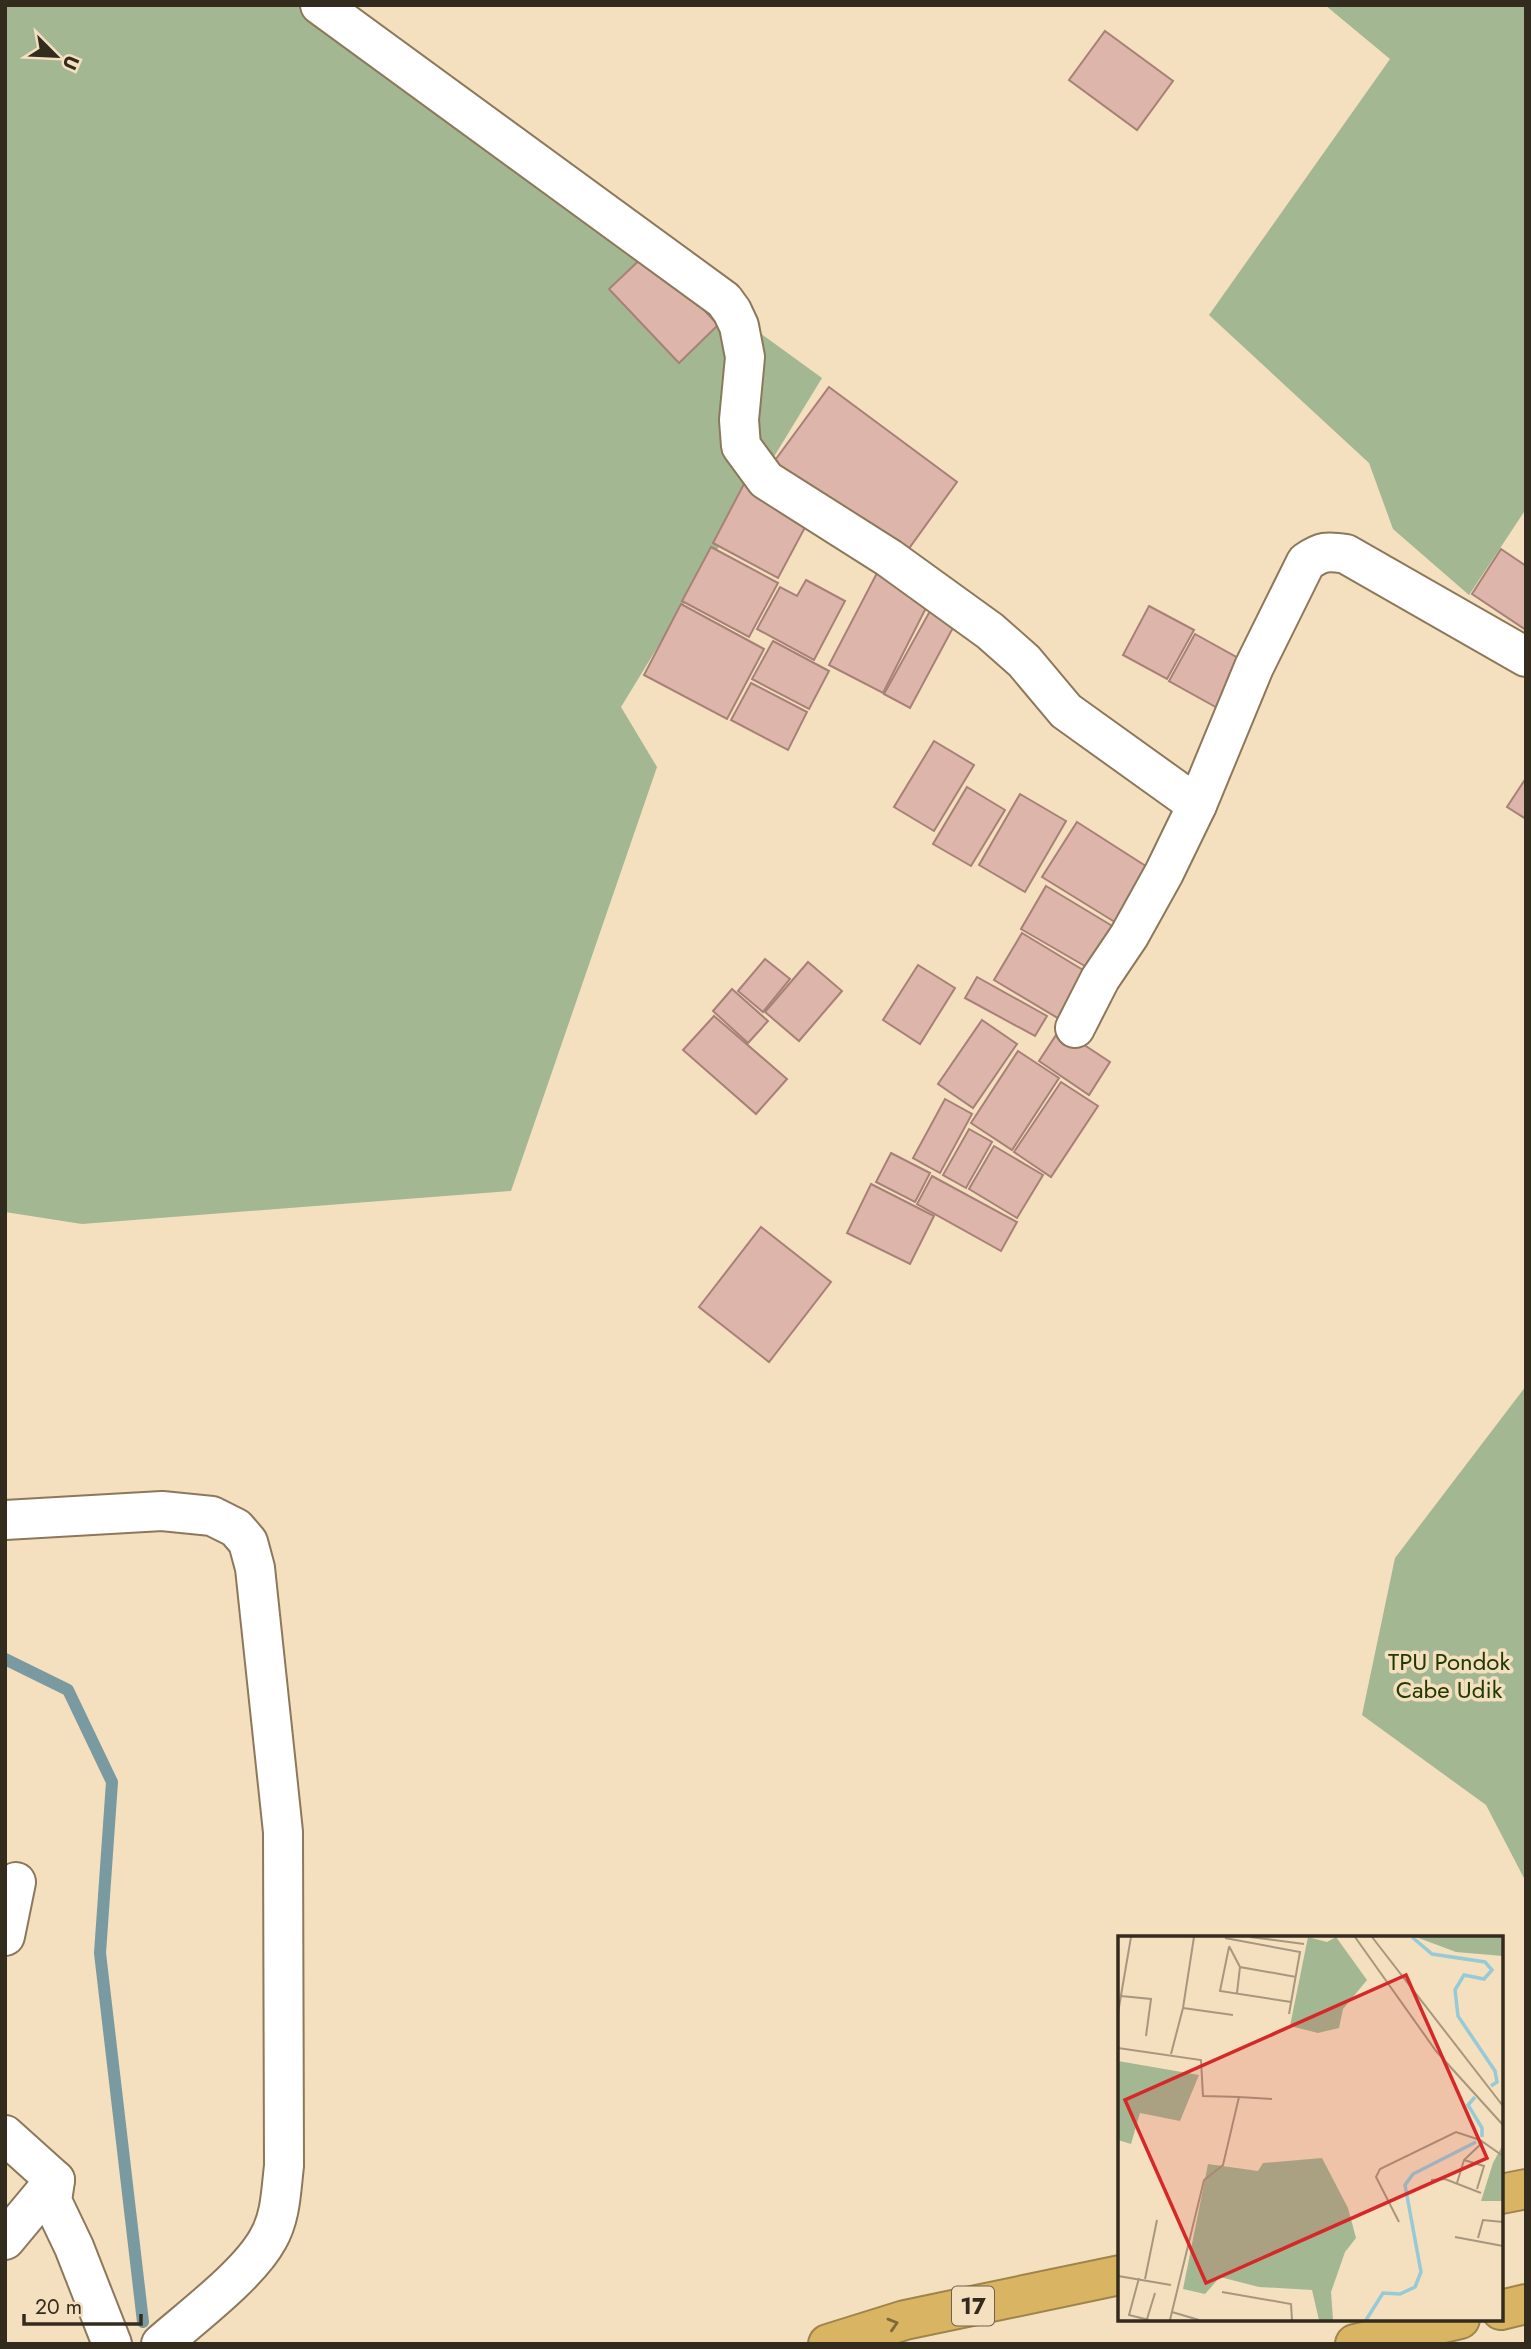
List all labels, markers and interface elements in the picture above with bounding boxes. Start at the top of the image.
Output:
north arrow [21,21,91,91]
text: U [56,51,86,74]
park label: TPU Pondok Cabe Udik [1388,1644,1510,1707]
inset map [1118,1936,1503,2321]
scale bar [24,2282,142,2326]
road number: 17 [952,2286,994,2326]
text: 20 m [35,2292,82,2322]
one-way arrow [887,2318,899,2332]

